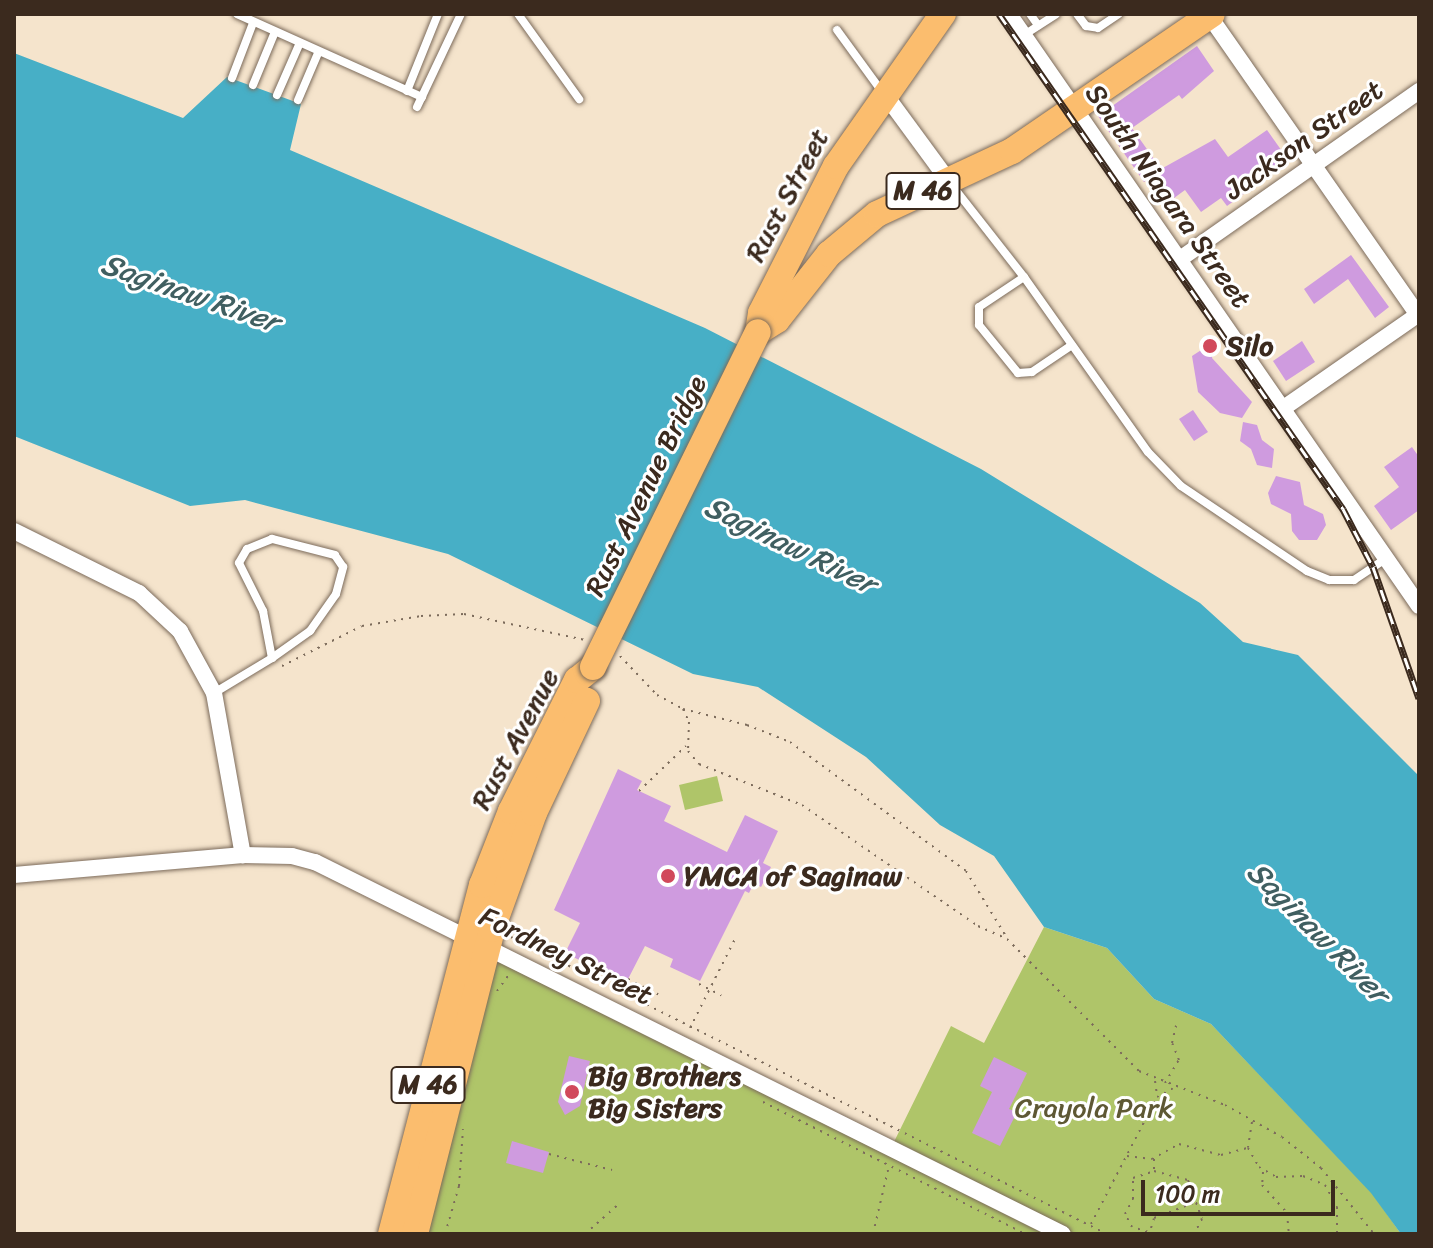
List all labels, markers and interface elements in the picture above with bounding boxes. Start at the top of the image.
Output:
street label: Jackson Street [1218,73,1390,207]
street label: South Niagara Street [1078,78,1258,314]
street label: Rust Street [738,123,836,267]
road number: M 46 [885,169,961,213]
water label: Saginaw River [97,246,283,340]
place label: Silo [1226,329,1274,363]
marker: Silo [1201,337,1219,355]
street label: Rust Avenue Bridge [578,370,714,602]
water label: Saginaw River [699,488,881,602]
street label: Rust Avenue [464,663,566,815]
water label: Saginaw River [1240,854,1396,1010]
place label: YMCA of Saginaw [684,859,902,893]
marker: YMCA of Saginaw [659,867,677,885]
street label: Fordney Street [474,900,658,1012]
place label: Big Brothers Big Sisters [588,1059,744,1125]
road number: M 46 [390,1063,466,1107]
marker: Big Brothers Big Sisters [563,1083,581,1101]
park label: Crayola Park [1015,1091,1173,1125]
scale bar [1145,1164,1339,1214]
text: 100 m [1155,1173,1220,1215]

